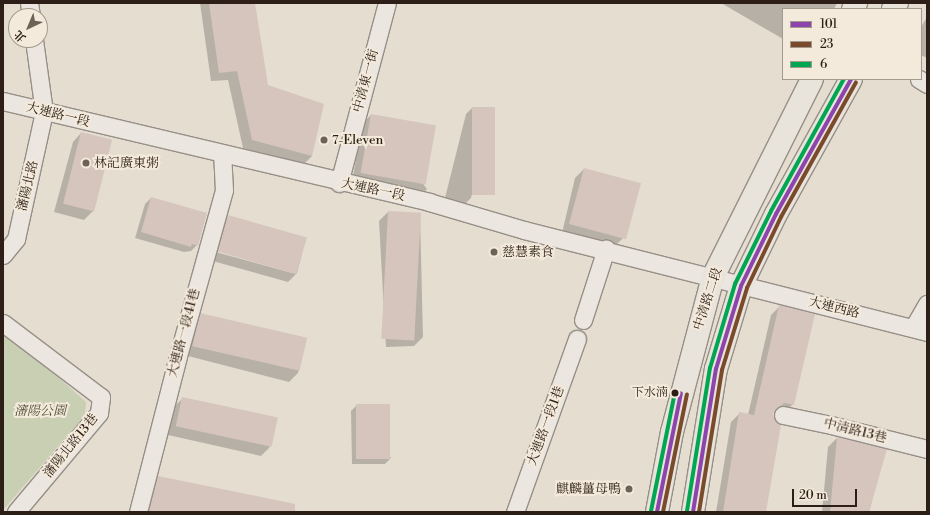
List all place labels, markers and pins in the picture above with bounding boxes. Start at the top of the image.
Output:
place label: 7-Eleven [332,132,383,148]
marker: 7-Eleven [319,135,329,145]
place label: 林記廣東粥 [94,155,159,171]
marker: 林記廣東粥 [81,158,91,168]
place label: 慈慧素食 [502,244,554,260]
marker: 慈慧素食 [489,247,499,257]
place label: 下水湳 [632,386,668,400]
marker: 下水湳 [670,388,680,398]
place label: 麒麟薑母鴨 [556,481,621,497]
marker: 麒麟薑母鴨 [624,484,634,494]

